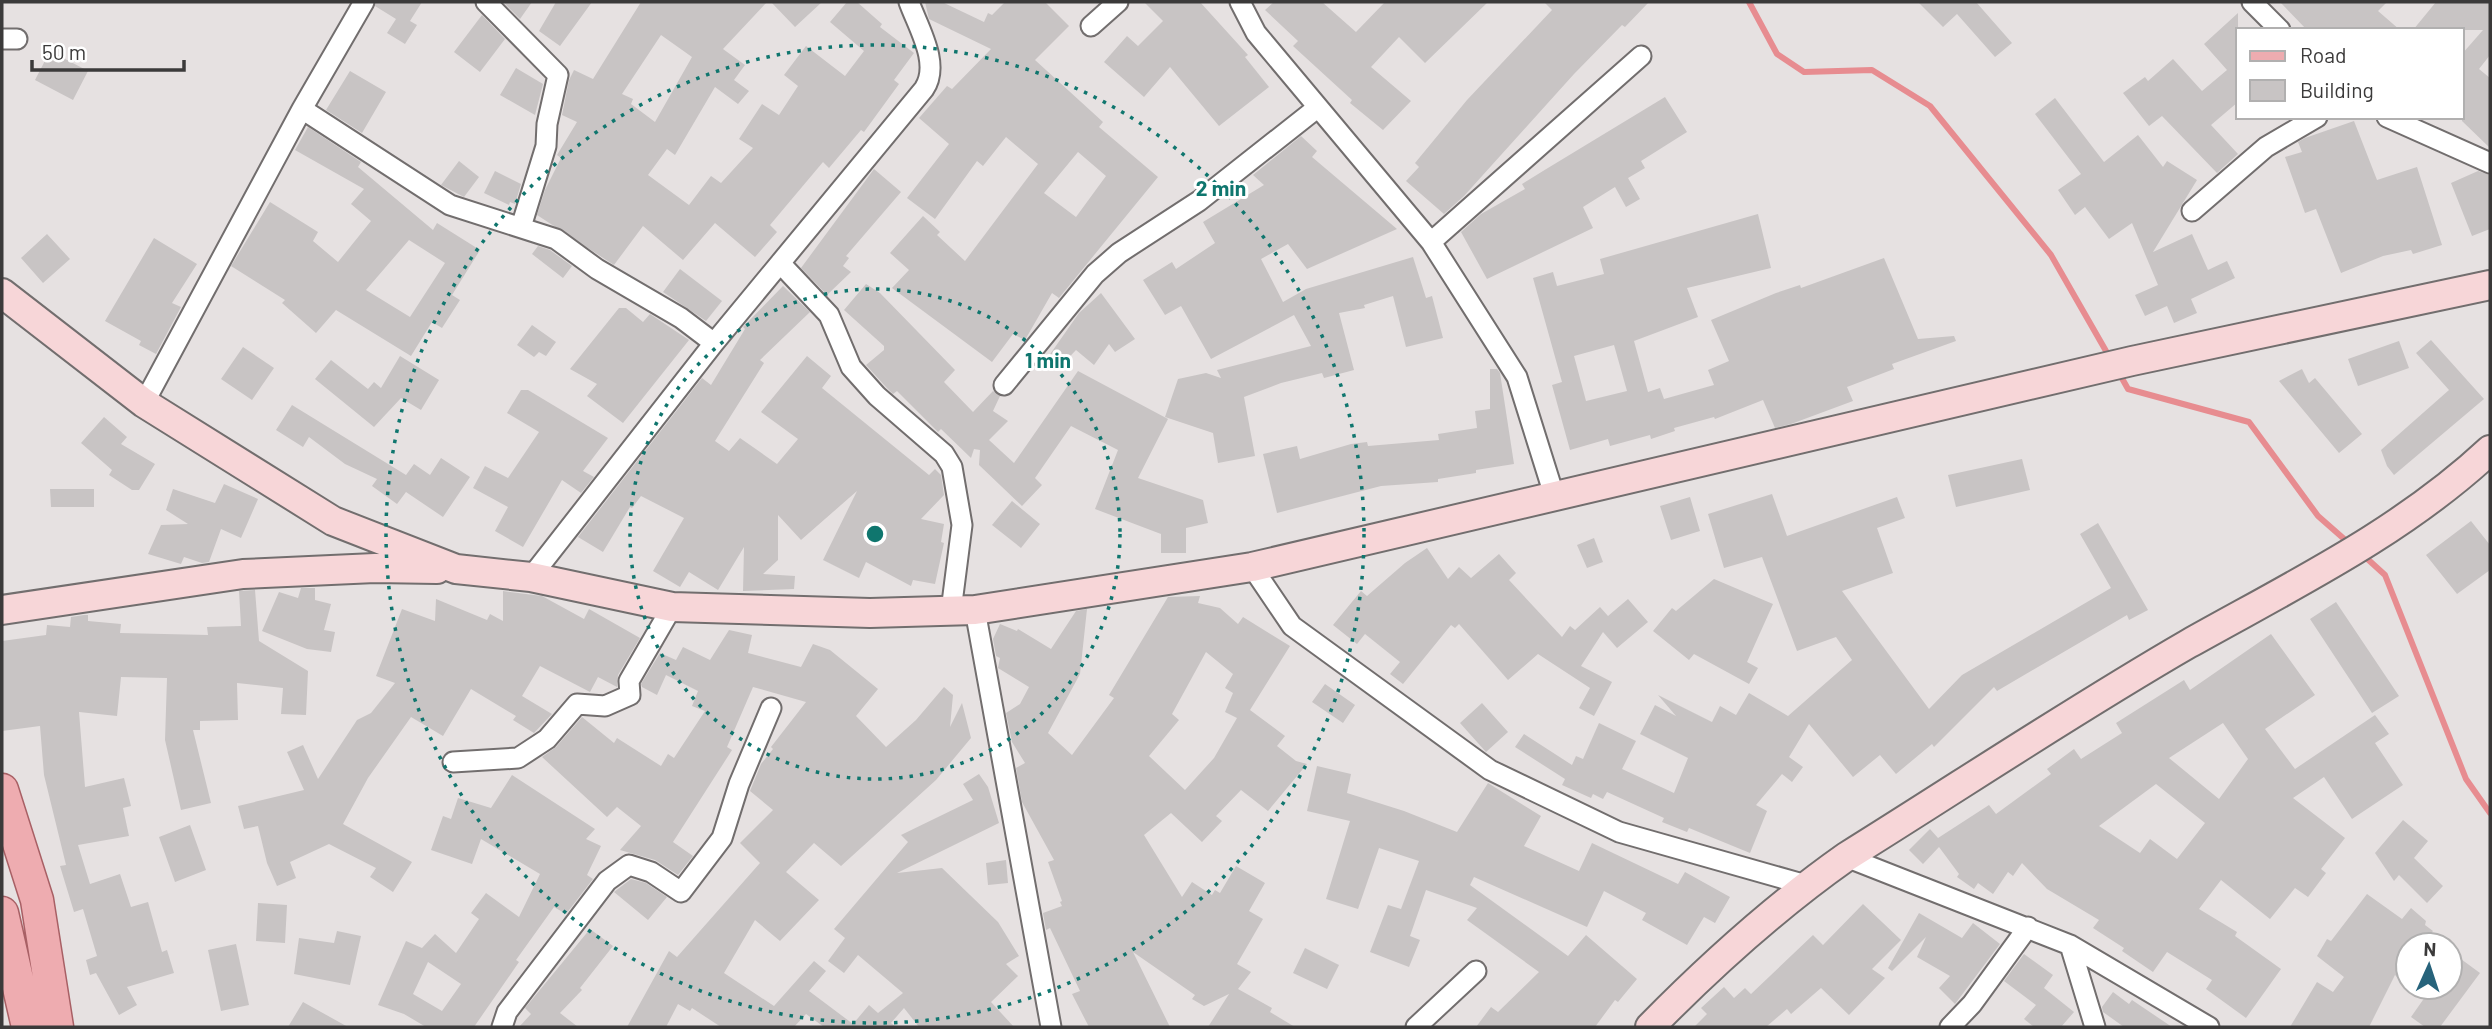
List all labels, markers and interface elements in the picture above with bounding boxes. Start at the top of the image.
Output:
scale bar [32,28,184,72]
legend [2236,28,2464,119]
text: 50 m [42,39,86,64]
text: Road [2300,42,2346,67]
text: Building [2300,77,2374,102]
text: 2 min [1196,175,1246,200]
text: 1 min [1025,347,1071,372]
centre of rings [863,522,887,546]
north arrow [2394,931,2464,1001]
text: N [2423,937,2437,960]

